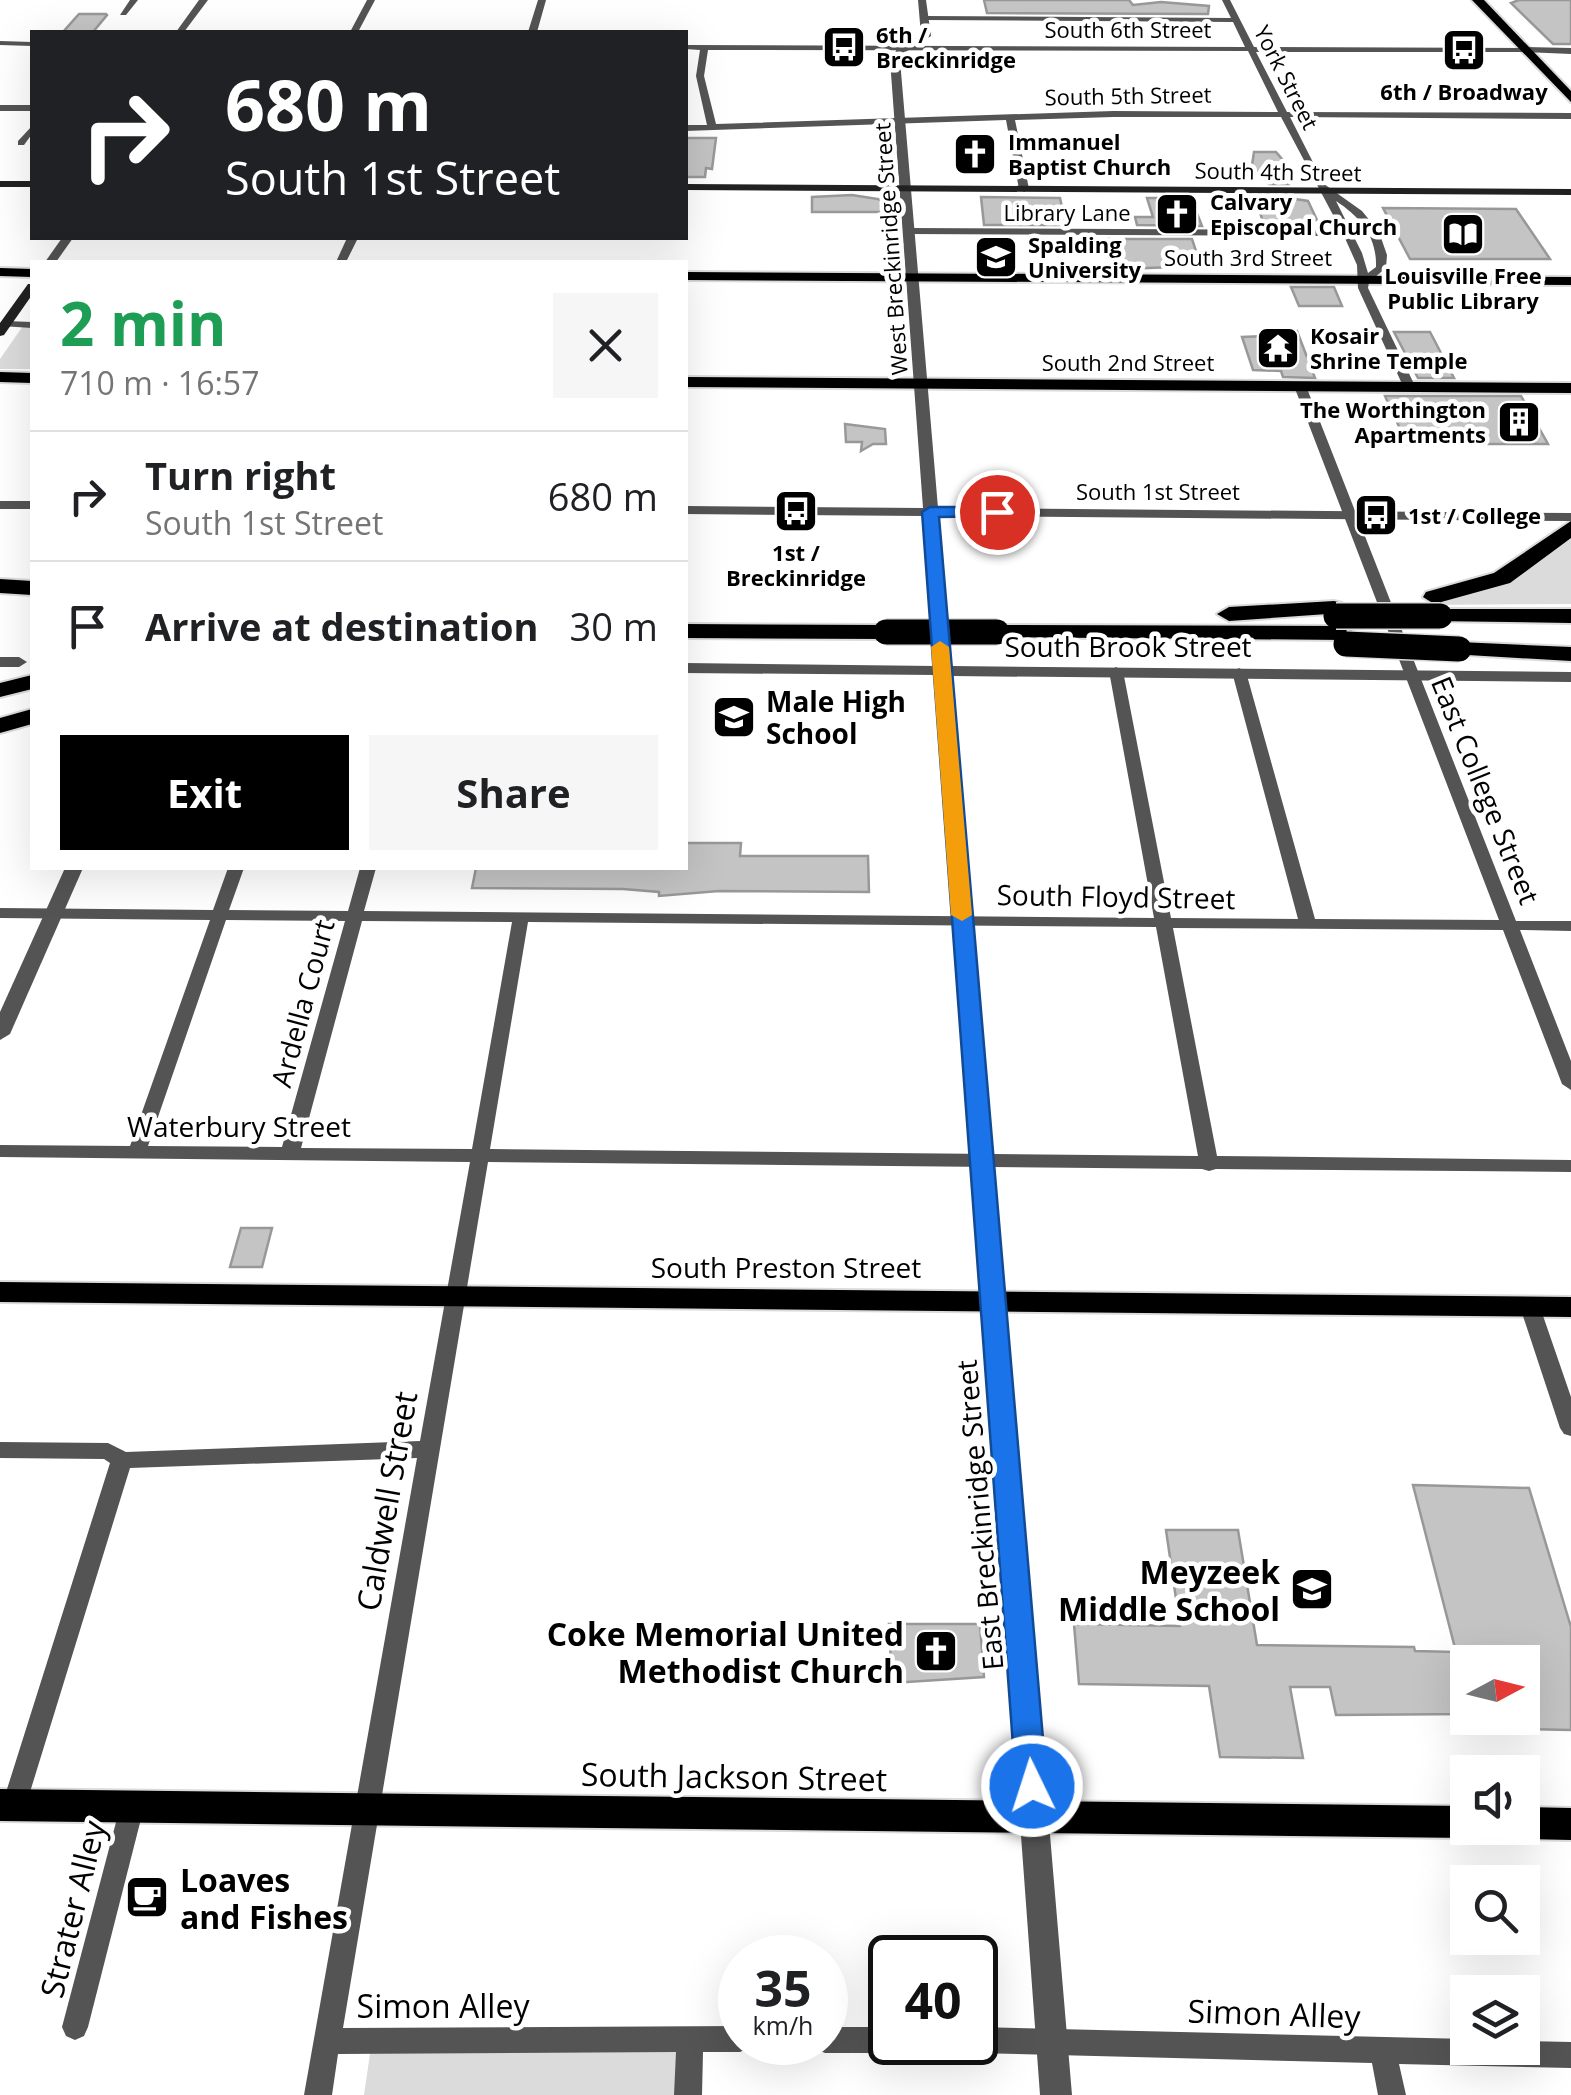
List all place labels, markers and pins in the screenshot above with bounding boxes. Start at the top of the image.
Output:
place label: 6th / Breckinridge [876,19,1016,74]
bus stop icon: 6th / Breckinridge [821,24,867,70]
bus stop icon: 6th / Broadway [1441,27,1487,73]
place label: 6th / Broadway [1380,76,1548,106]
place label: Immanuel Baptist Church [1008,126,1171,181]
church icon: Immanuel Baptist Church [952,131,998,177]
place label: Calvary Episcopal Church [1210,186,1397,241]
church icon: Calvary Episcopal Church [1154,191,1200,237]
library icon: Louisville Free Public Library [1440,211,1486,257]
place label: Spalding University [1028,229,1142,284]
school or university icon: Spalding University [973,234,1019,280]
place label: Louisville Free Public Library [1384,260,1542,315]
place label: Kosair Shrine Temple [1310,320,1467,375]
temple icon: Kosair Shrine Temple [1255,325,1301,371]
place label: The Worthington Apartments [1300,394,1486,449]
building icon: The Worthington Apartments [1496,399,1542,445]
pin [955,470,1040,555]
bus stop icon: 1st / Breckinridge [773,488,819,534]
bus stop icon: 1st / College [1353,492,1399,538]
place label: 1st / College [1408,500,1541,530]
place label: 1st / Breckinridge [726,537,866,592]
place label: Male High School [766,682,906,752]
school or university icon: Male High School [711,694,757,740]
place label: Meyzeek Middle School [1058,1550,1280,1630]
school or university icon: Meyzeek Middle School [1289,1566,1335,1612]
place label: Coke Memorial United Methodist Church [547,1612,904,1692]
church icon: Coke Memorial United Methodist Church [913,1628,959,1674]
place label: Loaves and Fishes [180,1858,348,1938]
cafe icon: Loaves and Fishes [124,1874,170,1920]

